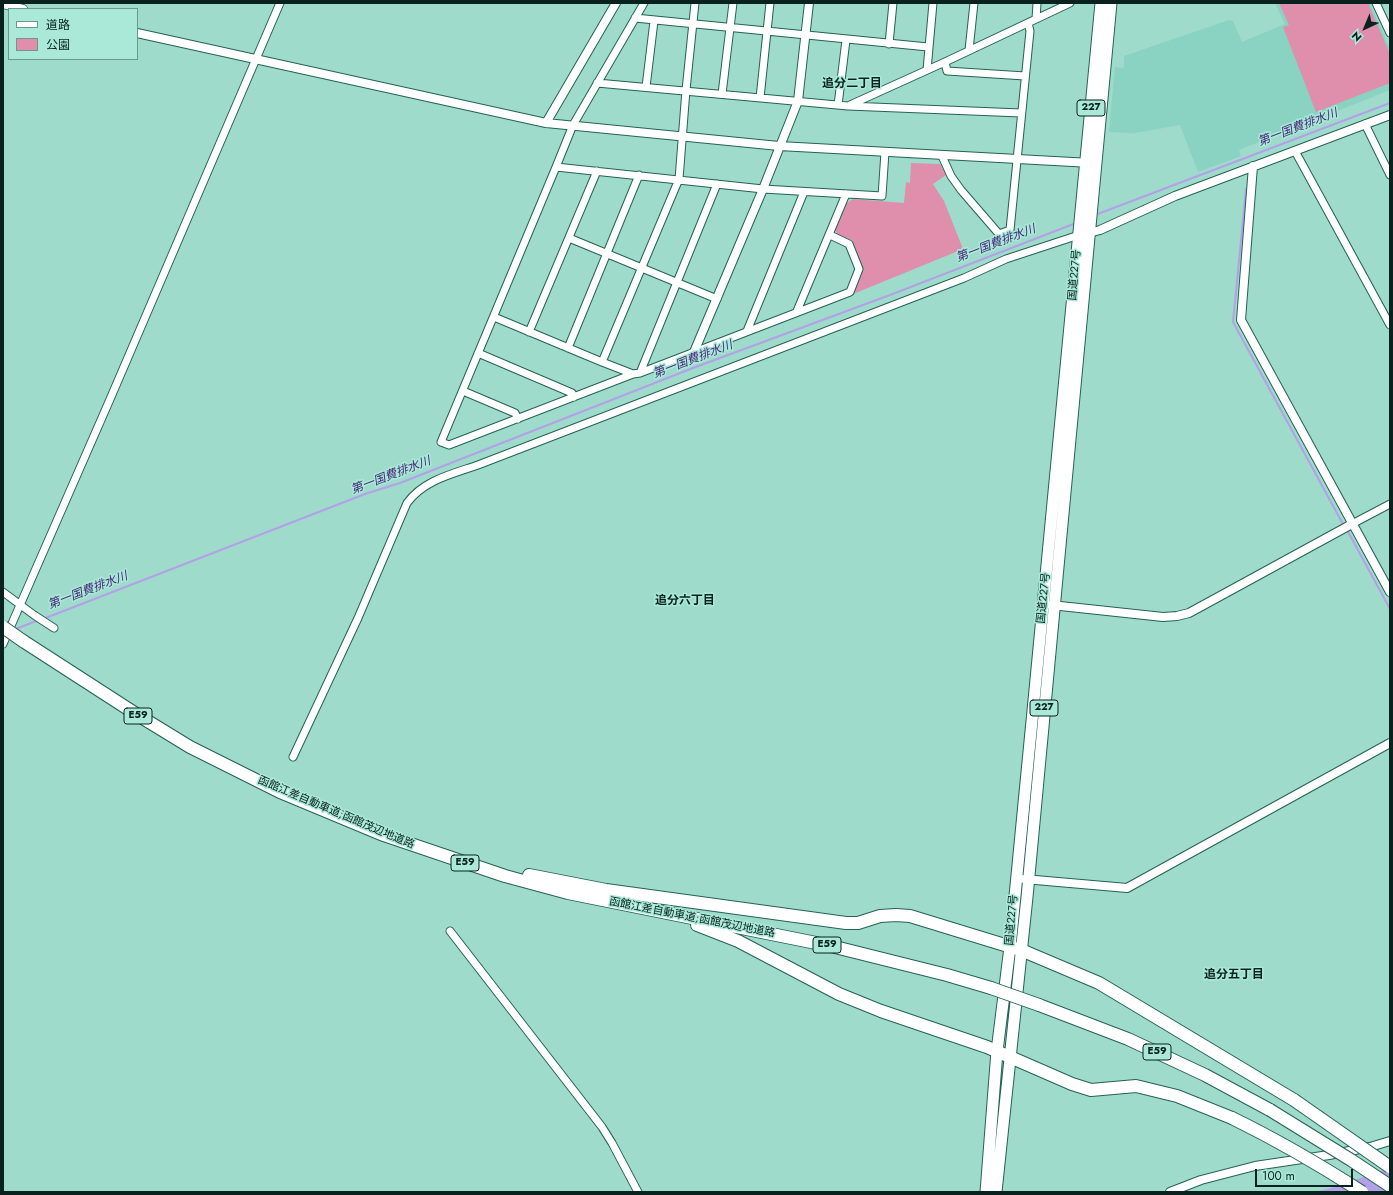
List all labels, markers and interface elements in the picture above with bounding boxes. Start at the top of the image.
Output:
legend [8,8,138,60]
north arrow [1345,8,1385,48]
text: 道路 [46,16,70,34]
text: N [1348,28,1365,45]
text: 公園 [46,36,70,54]
district label: 追分二丁目 [822,77,882,91]
road number: 227 [1077,100,1105,116]
water label: 第一国費排水川 [1256,106,1340,150]
water label: 第一国費排水川 [954,222,1038,266]
street label: 国道227号 [1066,249,1084,301]
water label: 第一国費排水川 [651,338,735,382]
water label: 第一国費排水川 [349,454,433,498]
water label: 第一国費排水川 [46,569,130,613]
street label: 国道227号 [1035,572,1053,624]
district label: 追分六丁目 [655,594,715,608]
road number: 227 [1030,700,1058,716]
road number: E59 [124,708,152,724]
street label: 函館江差自動車道;函館茂辺地道路 [256,774,416,852]
road number: E59 [451,855,479,871]
street label: 国道227号 [1003,894,1021,946]
street label: 函館江差自動車道;函館茂辺地道路 [608,895,776,941]
road number: E59 [813,937,841,953]
district label: 追分五丁目 [1204,968,1264,982]
road number: E59 [1143,1044,1171,1060]
scale bar [1257,1161,1355,1187]
text: 100 m [1262,1167,1295,1185]

